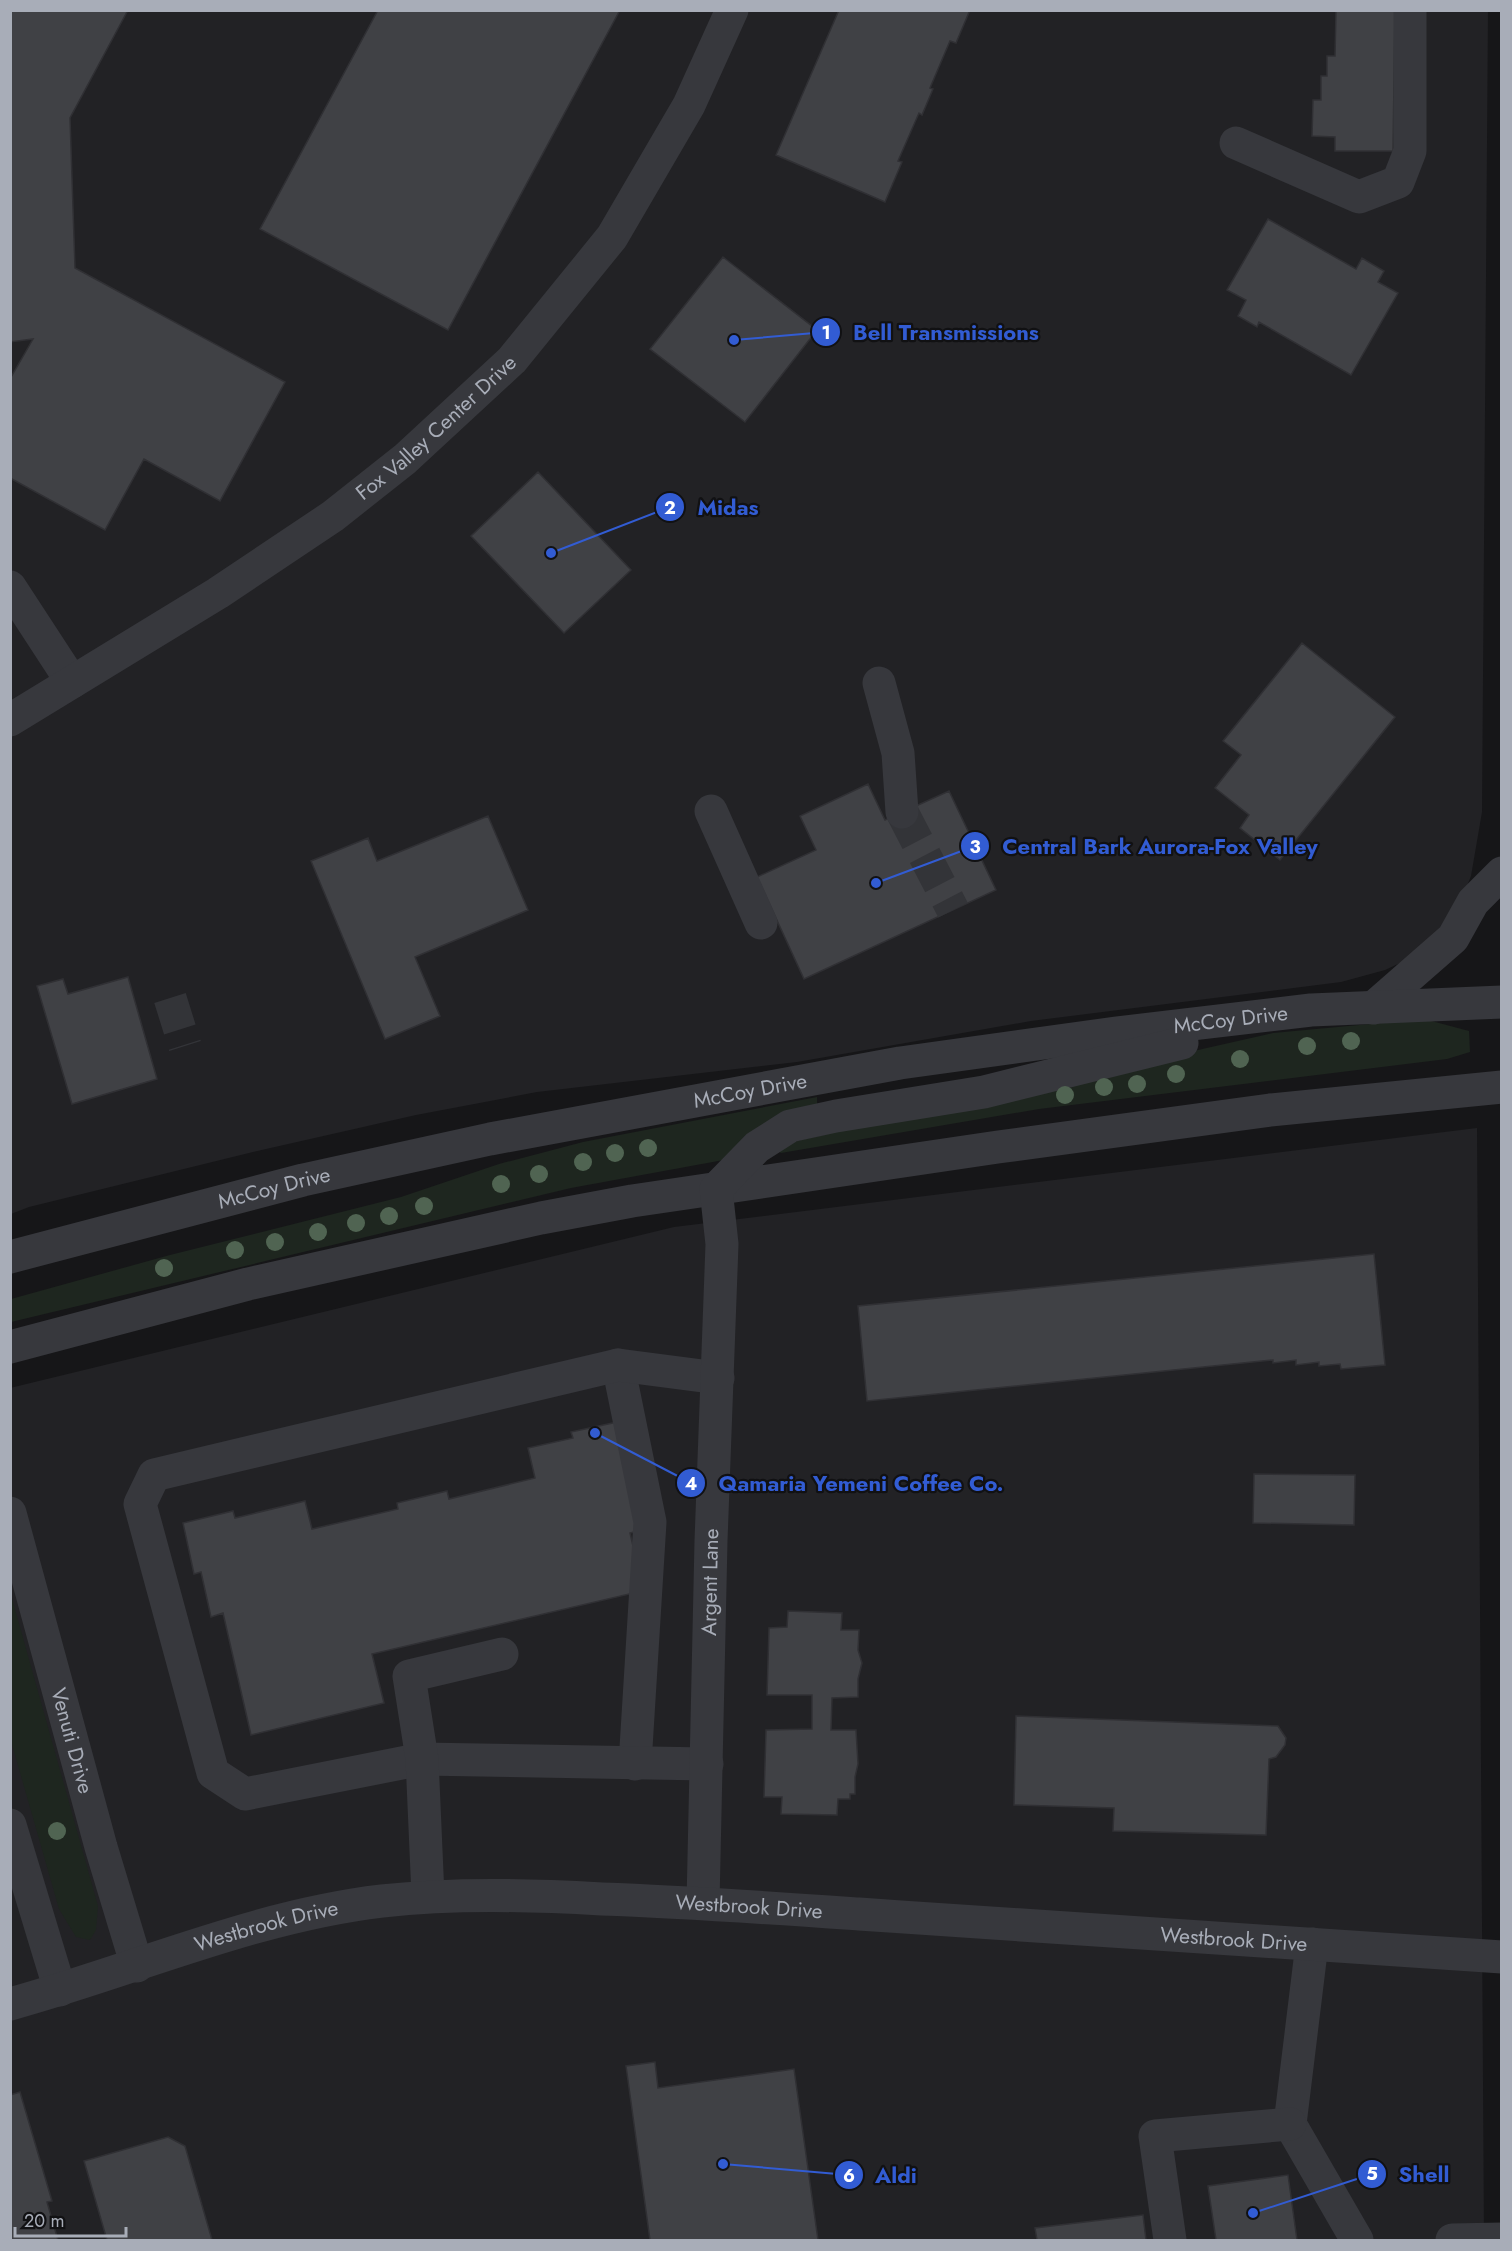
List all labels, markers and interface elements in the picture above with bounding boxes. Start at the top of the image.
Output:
callout: Bell Transmissions [811,312,1051,352]
text: Bell Transmissions [853,316,1039,348]
text: 1 [821,320,831,346]
street label: Fox Valley Center Drive [349,348,523,507]
callout: Midas [655,487,770,527]
text: Midas [697,491,759,523]
text: 2 [664,495,676,521]
callout: Central Bark Aurora-Fox Valley [960,826,1329,866]
text: Central Bark Aurora-Fox Valley [1002,830,1318,862]
text: 3 [969,834,981,860]
street label: McCoy Drive [1172,998,1290,1041]
street label: McCoy Drive [691,1066,810,1116]
street label: McCoy Drive [215,1159,333,1217]
callout: Qamaria Yemeni Coffee Co. [676,1463,1015,1503]
text: Qamaria Yemeni Coffee Co. [719,1467,1003,1499]
text: 4 [685,1471,697,1497]
street label: Argent Lane [694,1528,726,1636]
street label: Venuti Drive [43,1684,101,1797]
street label: Westbrook Drive [675,1887,824,1926]
street label: Westbrook Drive [191,1893,341,1959]
street label: Westbrook Drive [1159,1920,1309,1959]
callout: Shell [1357,2154,1462,2194]
callout: Aldi [834,2155,929,2195]
text: Shell [1399,2158,1449,2190]
text: Aldi [874,2159,917,2191]
text: 5 [1366,2161,1378,2187]
text: 6 [843,2163,855,2189]
scale bar [15,2200,126,2238]
text: 20 m [24,2208,64,2234]

